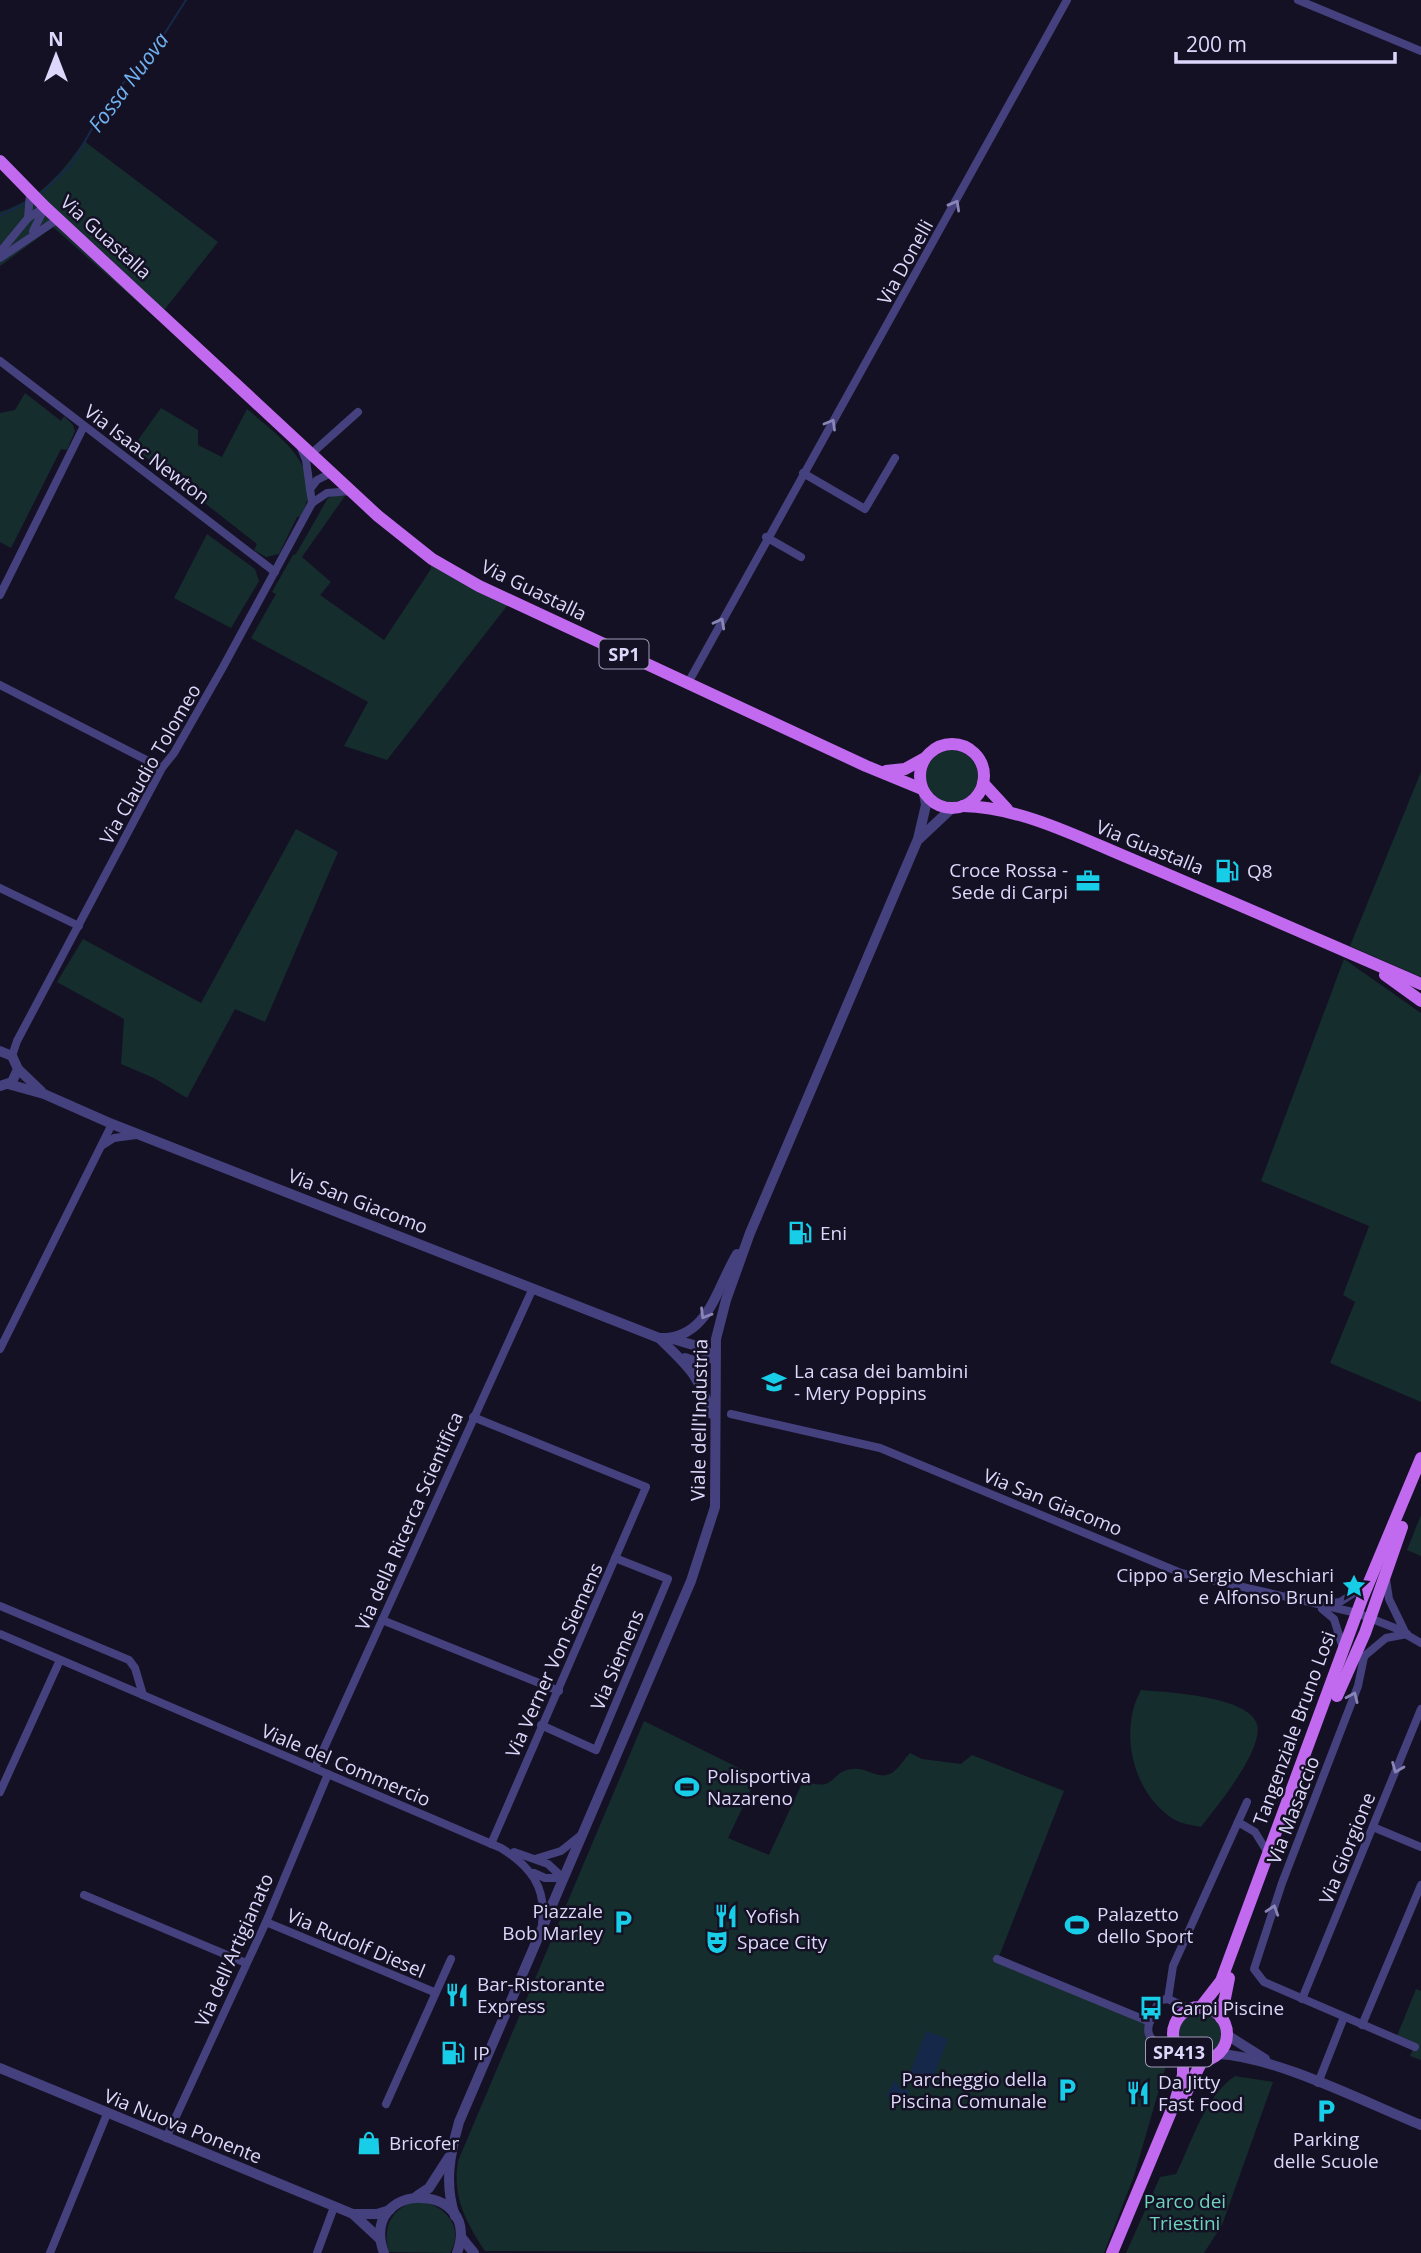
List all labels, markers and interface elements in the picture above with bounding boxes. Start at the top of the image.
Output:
north arrow [21,21,91,91]
scale bar [1176,21,1395,65]
text: N [48,26,64,52]
water label: Fossa Nuova [81,27,175,137]
text: 200 m [1186,30,1247,58]
street label: Via Guastalla [55,189,157,285]
one-way arrow [946,200,960,212]
street label: Via Donelli [871,215,939,309]
street label: Via Isaac Newton [79,398,215,510]
one-way arrow [823,419,836,432]
street label: Via Guastalla [477,553,591,627]
one-way arrow [712,618,725,630]
road number: SP1 [600,640,648,668]
street label: Via Claudio Tolomeo [93,679,207,849]
street label: Via Guastalla [1092,814,1208,880]
place label: Croce Rossa - Sede di Carpi [949,857,1068,905]
fuel station icon: Q8 [1213,857,1241,885]
place label: Q8 [1247,858,1273,884]
office icon: Croce Rossa - Sede di Carpi [1074,867,1102,895]
street label: Via San Giacomo [284,1162,432,1240]
fuel station icon: Eni [786,1219,814,1247]
place label: Eni [820,1220,847,1246]
one-way arrow [701,1307,714,1320]
street label: Viale dell'Industria [685,1339,713,1501]
place label: La casa dei bambini - Mery Poppins [794,1358,968,1406]
school or university icon: La casa dei bambini - Mery Poppins [760,1368,788,1396]
street label: Via della Ricerca Scientifica [349,1408,469,1634]
street label: Via San Giacomo [980,1462,1126,1542]
street label: Via Verner Von Siemens [499,1559,609,1761]
place label: Cippo a Sergio Meschiari e Alfonso Bruni [1116,1562,1334,1610]
place icon: Cippo a Sergio Meschiari e Alfonso Bruni [1340,1572,1368,1600]
street label: Via Siemens [584,1606,650,1714]
street label: Tangenziale Bruno Losi [1247,1627,1341,1829]
one-way arrow [1345,1692,1359,1704]
street label: Viale del Commercio [257,1718,435,1812]
street label: Via Masaccio [1261,1752,1325,1868]
one-way arrow [1392,1761,1406,1773]
place label: Polisportiva Nazareno [707,1763,811,1811]
sports icon: Polisportiva Nazareno [673,1773,701,1801]
street label: Via Giorgione [1313,1788,1381,1908]
street label: Via dell'Artigianato [189,1869,279,2031]
place label: Piazzale Bob Marley [502,1898,603,1946]
place label: Palazetto dello Sport [1097,1901,1193,1949]
street label: Via Rudolf Diesel [283,1902,429,1984]
restaurant icon: Yofish [712,1902,740,1930]
place label: Yofish [746,1903,800,1929]
one-way arrow [1264,1904,1279,1916]
parking icon: Piazzale Bob Marley [609,1908,637,1936]
sports icon: Palazetto dello Sport [1063,1911,1091,1939]
theatre icon: Space City [703,1928,731,1956]
place label: Space City [737,1929,828,1955]
place label: Bar-Ristorante Express [477,1971,605,2019]
restaurant icon: Bar-Ristorante Express [443,1981,471,2009]
bus stop icon: Carpi Piscine [1137,1994,1165,2022]
place label: Carpi Piscine [1171,1995,1284,2021]
road number: SP413 [1146,2038,1212,2066]
fuel station icon: IP [439,2039,467,2067]
place label: IP [473,2040,490,2066]
place label: Parcheggio della Piscina Comunale [890,2066,1047,2114]
place label: Da Jitty Fast Food [1158,2069,1243,2117]
parking icon: Parcheggio della Piscina Comunale [1053,2076,1081,2104]
restaurant icon: Da Jitty Fast Food [1124,2079,1152,2107]
street label: Via Nuova Ponente [100,2082,266,2170]
parking icon: Parking delle Scuole [1312,2097,1340,2125]
place label: Parking delle Scuole [1273,2126,1379,2174]
shop icon: Bricofer [355,2129,383,2157]
place label: Bricofer [389,2130,459,2156]
park label: Parco dei Triestini [1144,2188,1226,2236]

